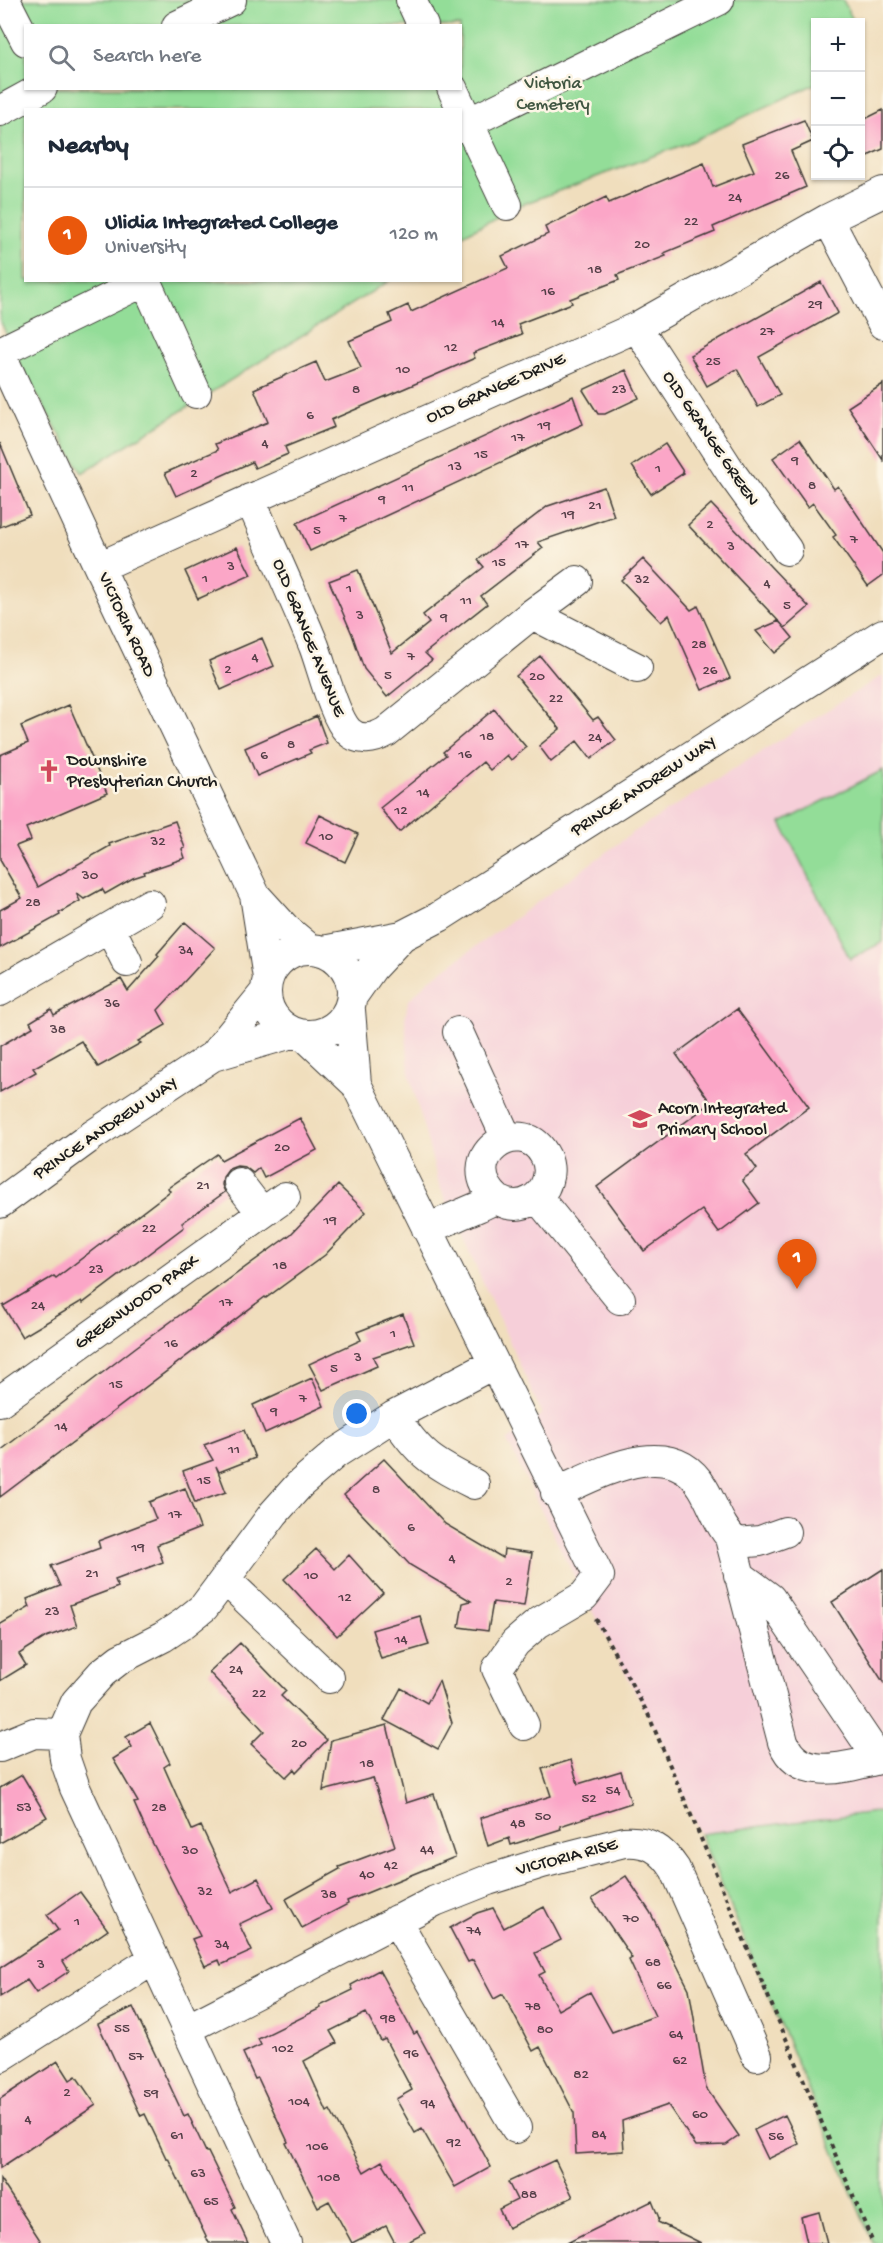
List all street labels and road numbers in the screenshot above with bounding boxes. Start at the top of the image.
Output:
street label: OLD GRANGE DRIVE [423,349,570,429]
street label: OLD GRANGE GREEN [657,367,763,511]
street label: OLD GRANGE AVENUE [267,556,350,721]
street label: VICTORIA ROAD [92,568,160,681]
street label: PRINCE ANDREW WAY [566,732,721,842]
street label: PRINCE ANDREW WAY [29,1073,182,1186]
street label: GREENWOOD PARK [71,1250,205,1355]
street label: VICTORIA RISE [513,1834,621,1882]

